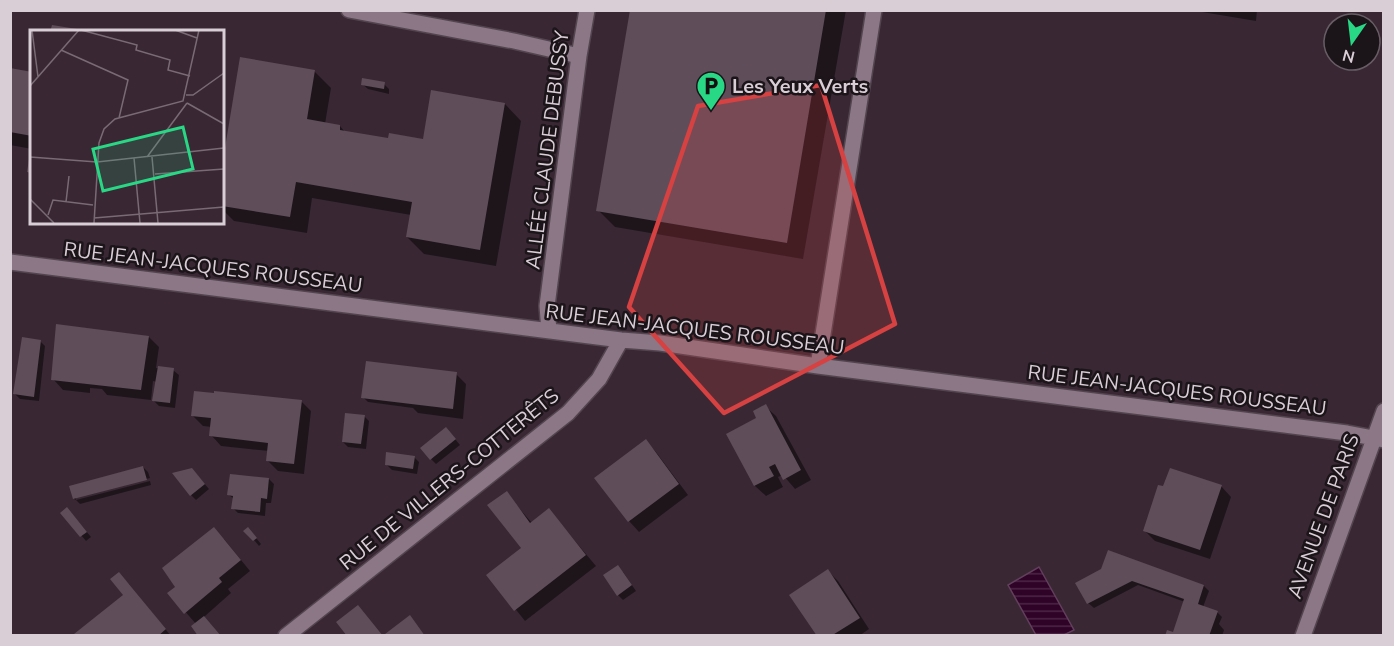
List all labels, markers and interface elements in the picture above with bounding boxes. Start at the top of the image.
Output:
north arrow [1322,12,1382,72]
street label: ALLÉE CLAUDE DEBUSSY [519,28,576,271]
inset map [30,30,224,224]
text: N [1340,43,1357,68]
parking icon: Les Yeux Verts [695,70,727,112]
place label: Les Yeux Verts [732,73,868,100]
street label: RUE JEAN-JACQUES ROUSSEAU [62,236,364,299]
street label: RUE JEAN-JACQUES ROUSSEAU [544,298,846,361]
street label: RUE JEAN-JACQUES ROUSSEAU [1026,359,1328,422]
street label: RUE DE VILLERS-COTTERÊTS [334,382,565,576]
street label: AVENUE DE PARIS [1281,430,1366,602]

